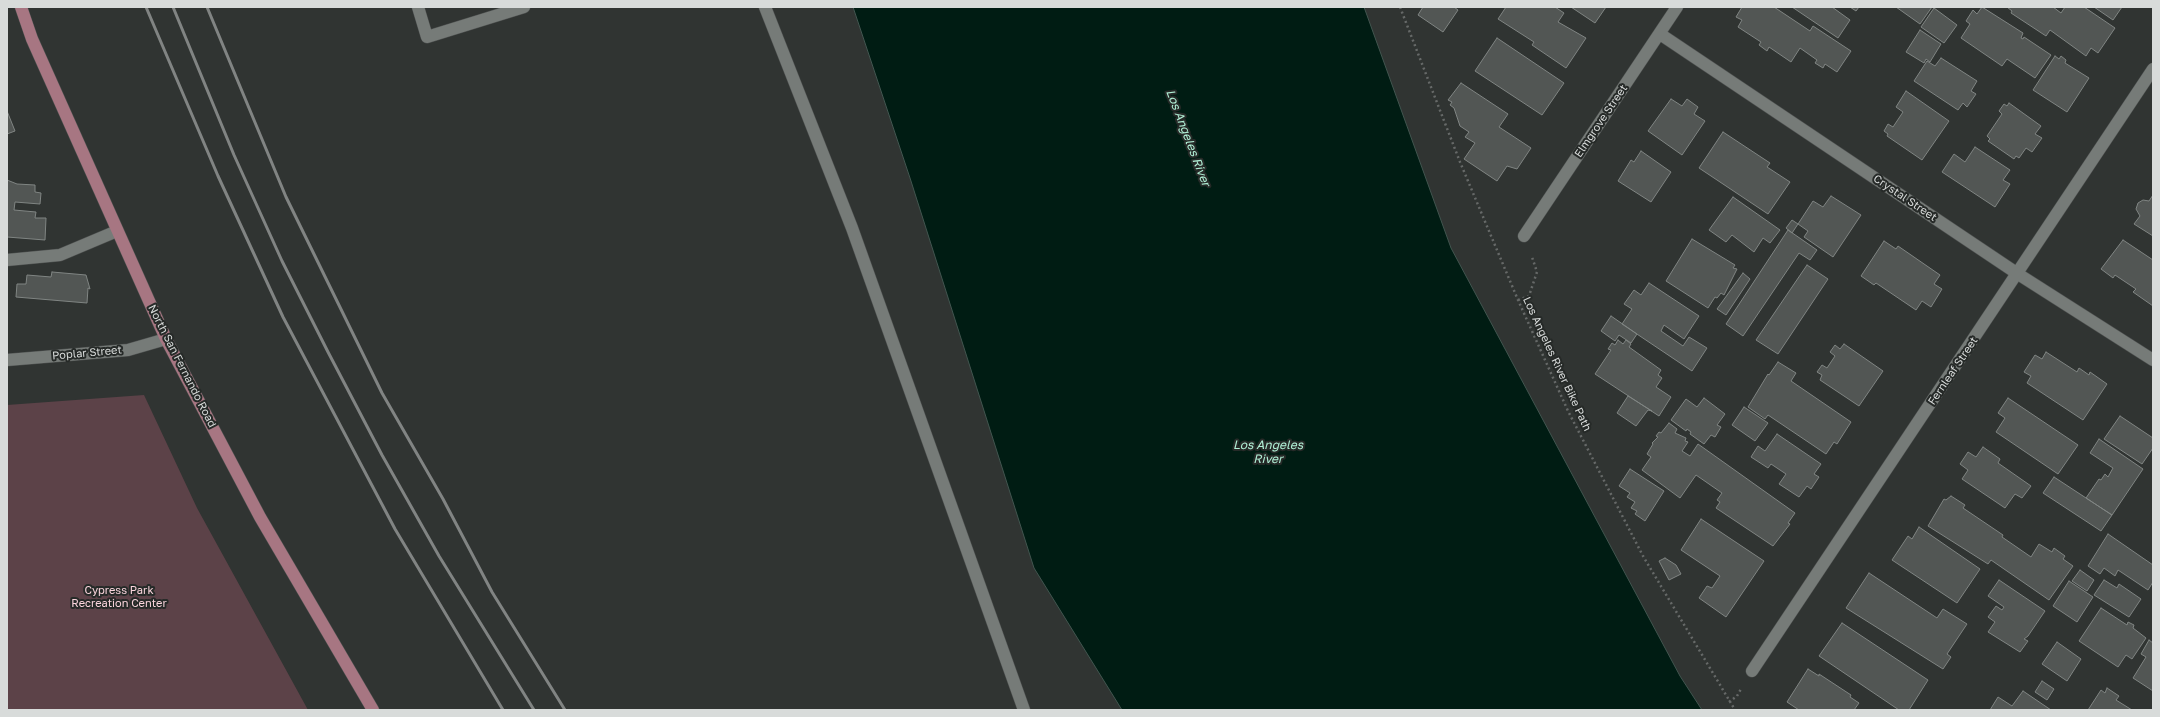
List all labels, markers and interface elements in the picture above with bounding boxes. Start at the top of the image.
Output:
street label: Elmgrove Street [1572,82,1630,160]
water label: Los Angeles River [1163,88,1213,188]
street label: Crystal Street [1871,172,1939,224]
street label: Los Angeles River Bike Path [1520,295,1594,433]
street label: North San Fernando Road [145,302,219,430]
street label: Fernleaf Street [1925,334,1981,408]
street label: Poplar Street [52,343,122,363]
water label: Los Angeles River [1233,438,1303,466]
park label: Cypress Park Recreation Center [71,584,167,610]

